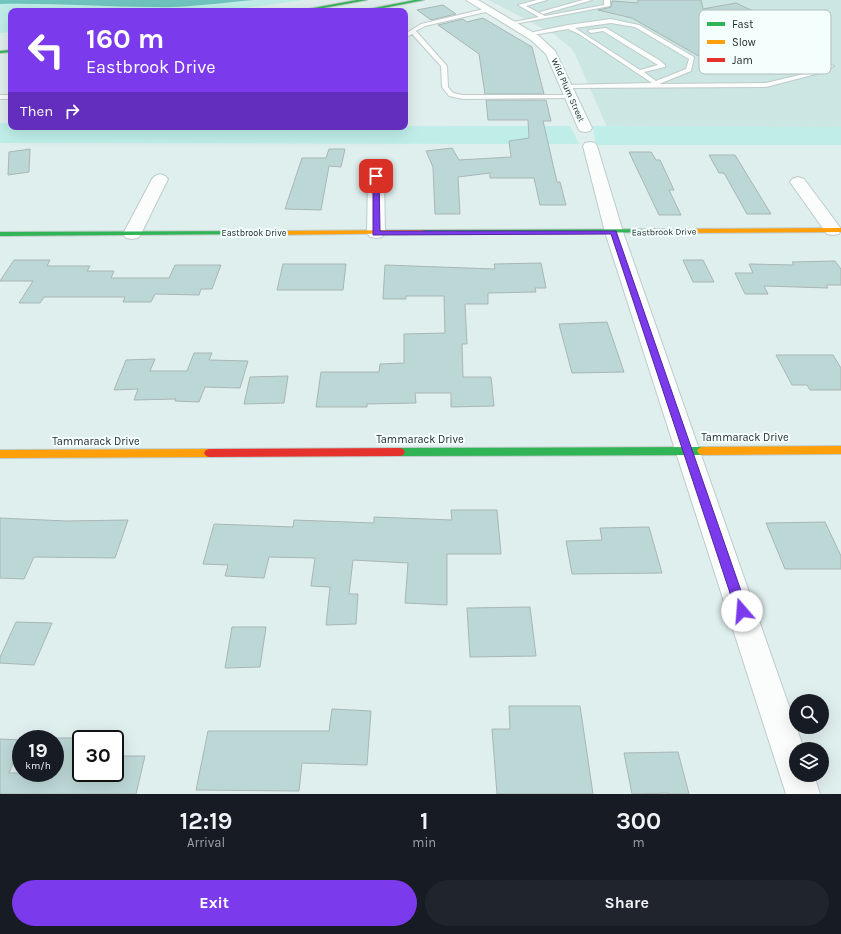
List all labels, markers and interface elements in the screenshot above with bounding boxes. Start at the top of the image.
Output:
legend [699,10,831,74]
text: Fast [732,18,753,31]
text: 160 m [86,22,164,55]
icon: left [20,24,72,76]
text: Slow [732,36,756,49]
text: Jam [732,54,753,67]
text: Eastbrook Drive [86,56,216,78]
street label: Wild Plum Street [549,56,587,124]
icon: right [61,100,83,122]
text: Then [20,102,53,120]
pin [359,159,393,193]
icon: arrive [365,165,387,187]
street label: Eastbrook Drive [632,226,697,238]
street label: Eastbrook Drive [222,228,287,238]
street label: Tammarack Drive [701,431,789,444]
street label: Tammarack Drive [376,433,464,446]
street label: Tammarack Drive [52,435,140,448]
position arrow [721,590,763,632]
map controls [789,694,829,782]
button: search [789,694,829,734]
speed limit sign: 30 [72,730,124,782]
text: 19 [28,739,48,762]
button: layers [789,742,829,782]
text: km/h [25,760,51,772]
text: 12:19 [180,807,233,835]
text: 1 [420,807,429,835]
text: 300 [616,807,661,835]
text: Arrival [187,835,225,850]
text: min [412,835,436,850]
text: m [633,835,645,850]
button: Exit [12,880,417,926]
button: Share [425,880,829,926]

